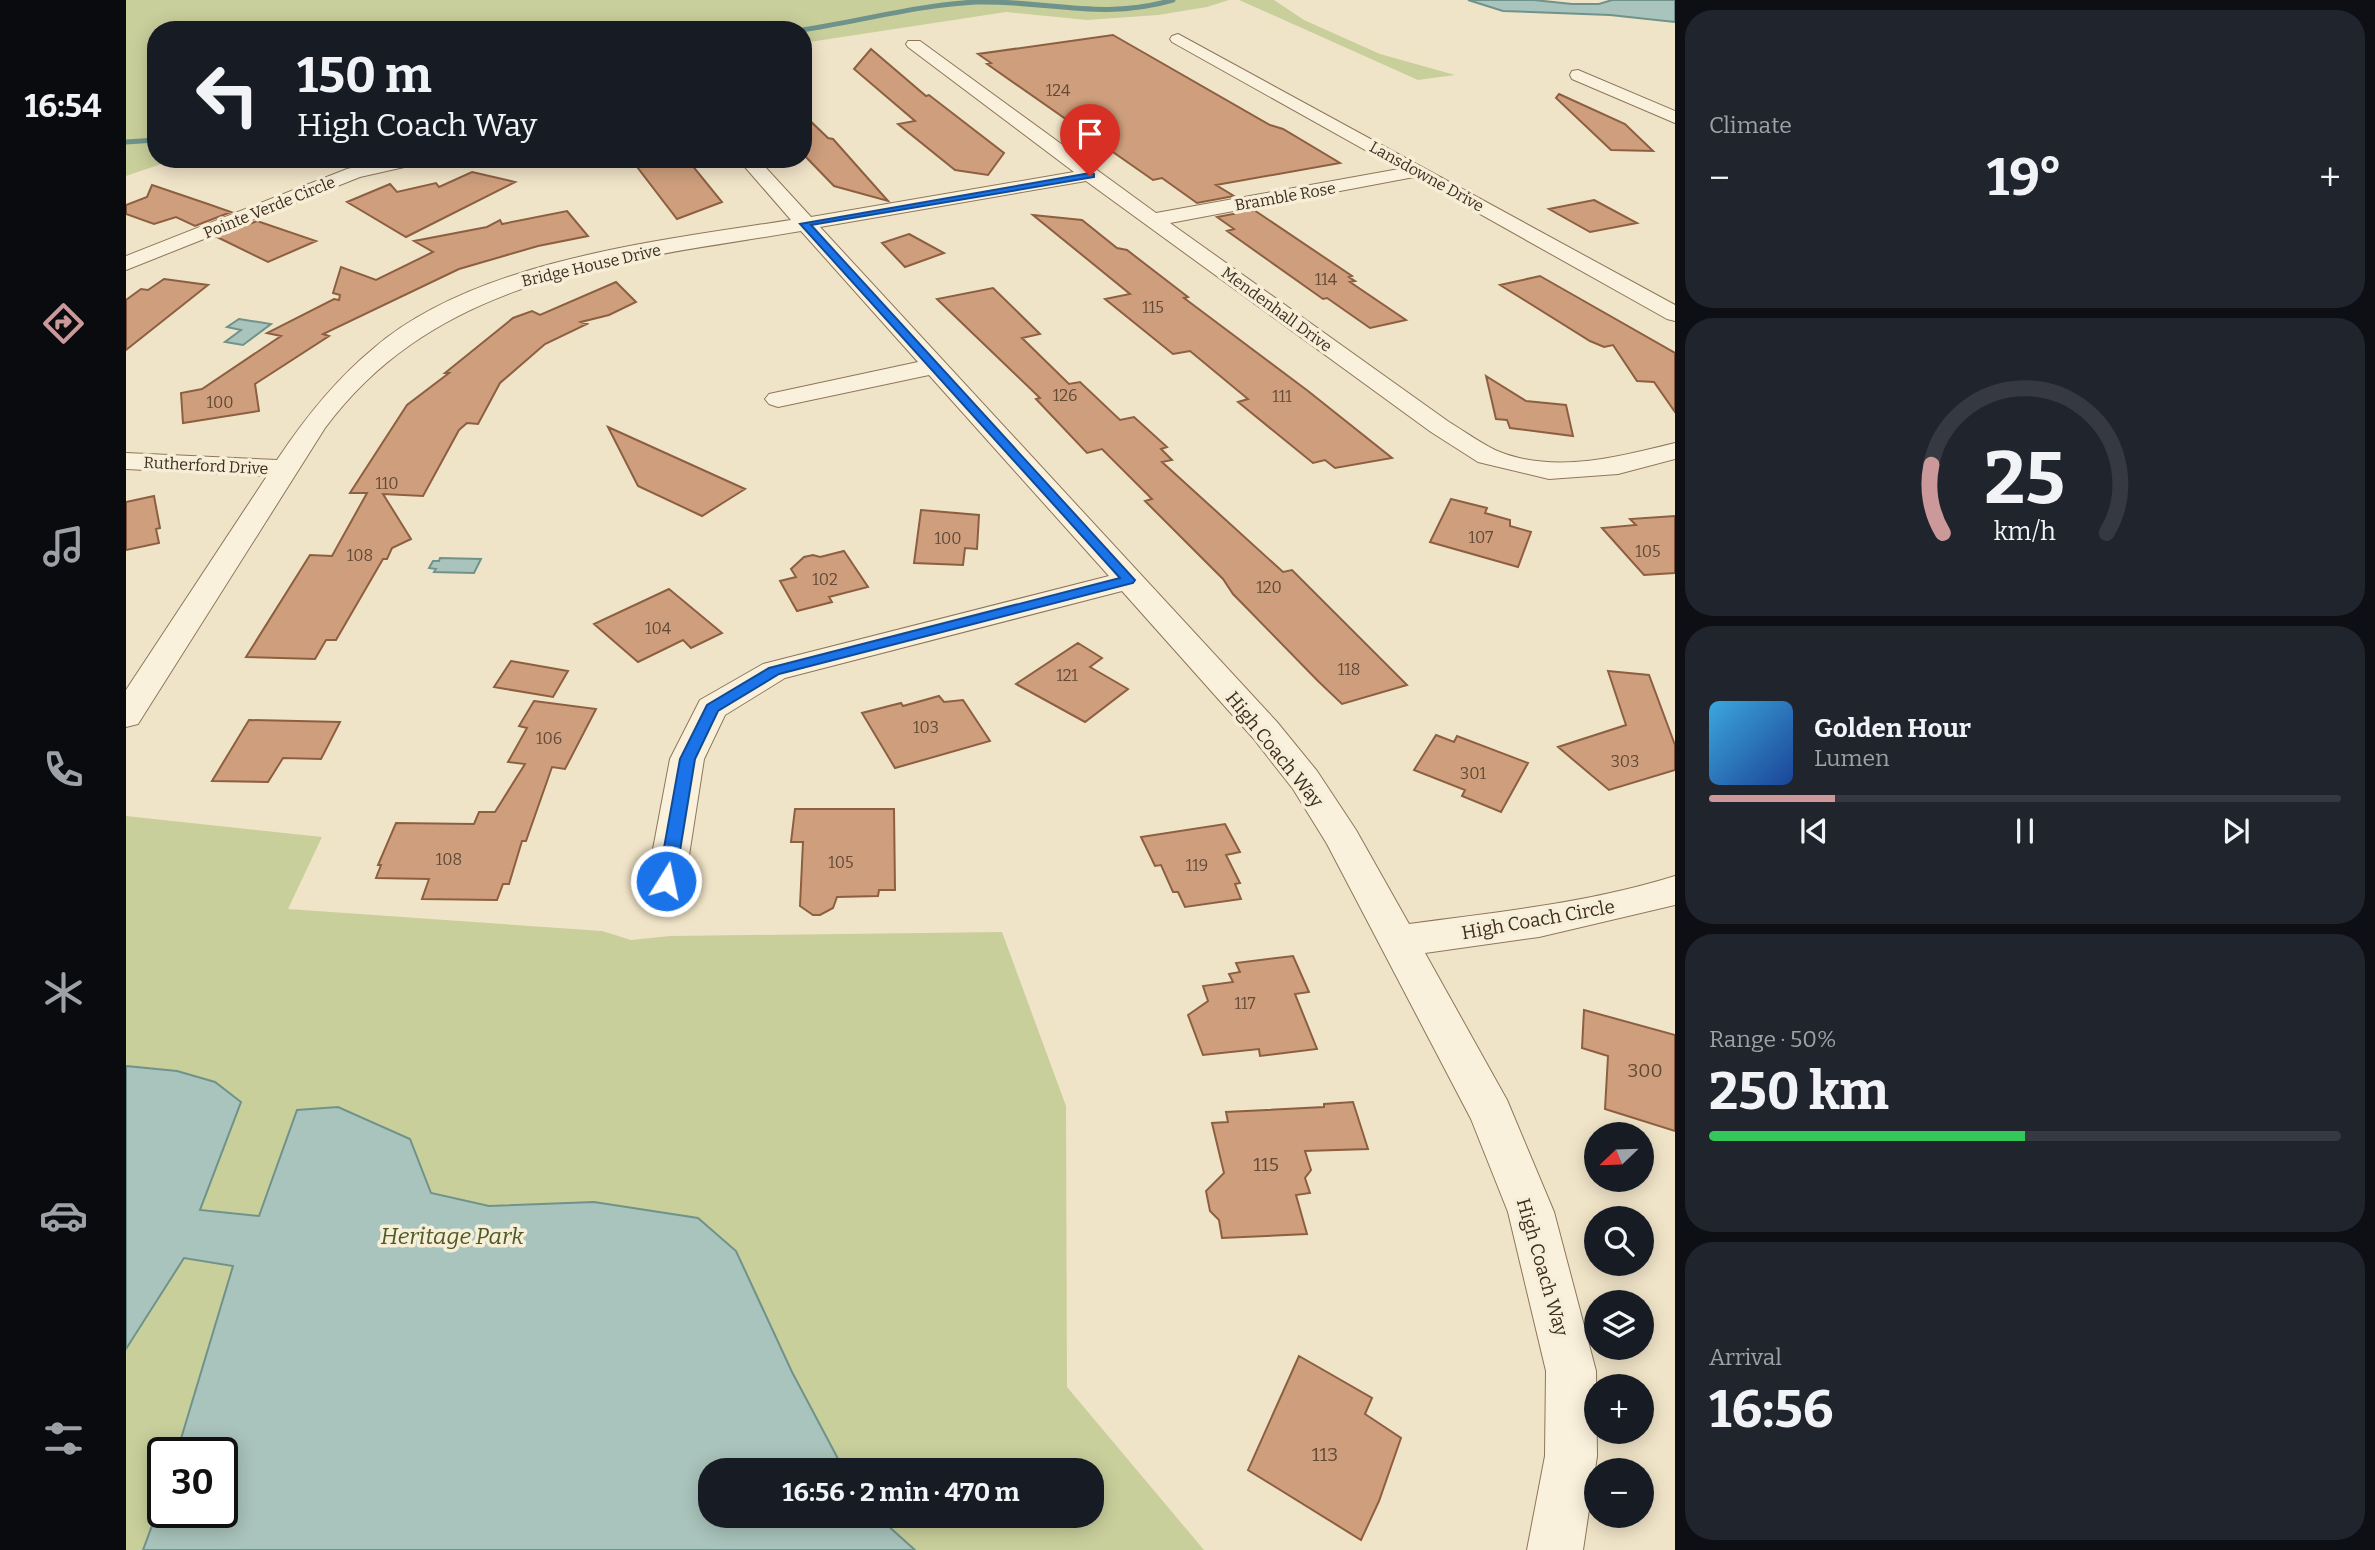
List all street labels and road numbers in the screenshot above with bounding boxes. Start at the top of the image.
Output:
street label: Lansdowne Drive [1366,137,1487,216]
street label: Pointe Verde Circle [201,172,338,243]
street label: Bramble Rose [1233,178,1337,215]
street label: Bridge House Drive [520,240,663,291]
street label: Mendenhall Drive [1218,263,1336,356]
street label: Rutherford Drive [143,453,269,478]
street label: High Coach Way [1221,687,1329,813]
street label: High Coach Circle [1460,895,1617,944]
street label: High Coach Way [1512,1195,1573,1340]

